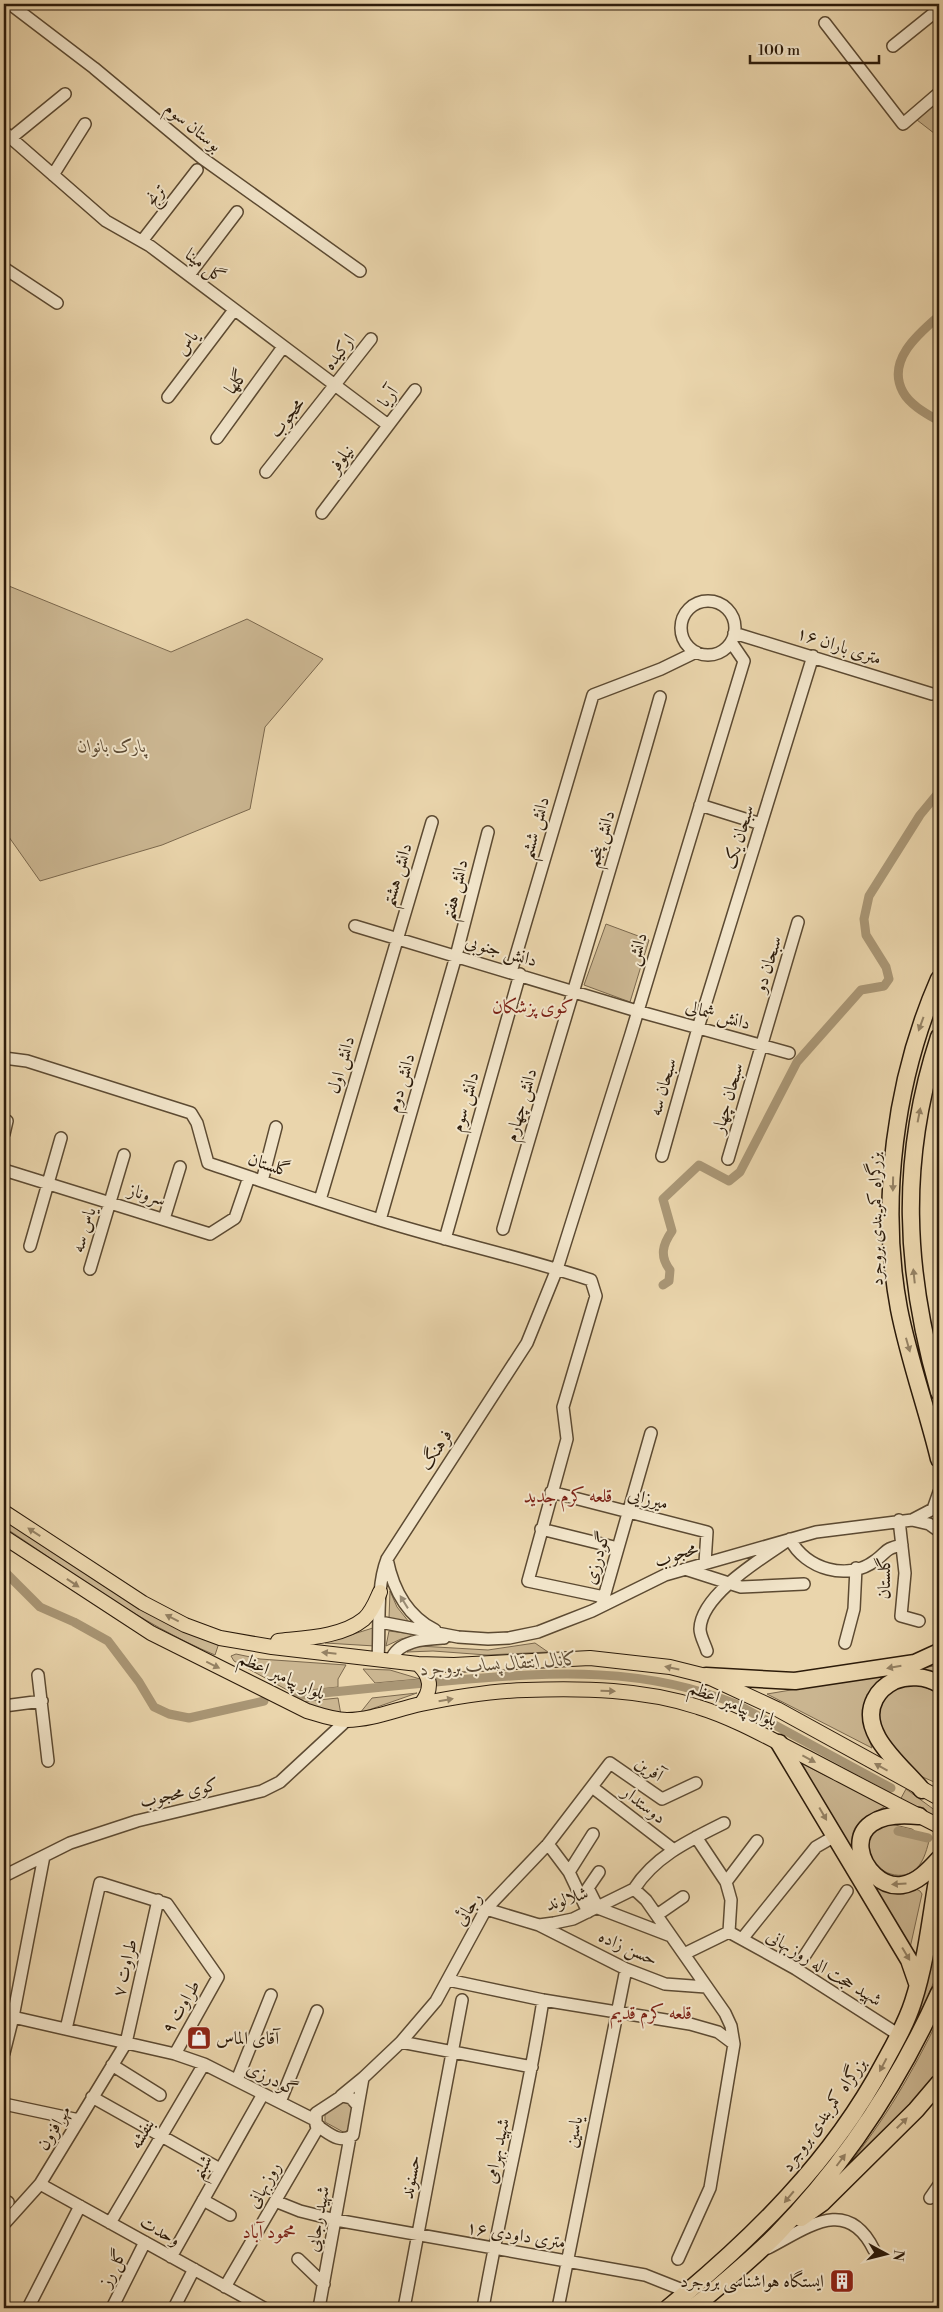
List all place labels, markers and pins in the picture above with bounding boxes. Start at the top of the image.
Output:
shop icon: آقای الماس [186,2025,212,2051]
place label: آقای الماس [216,2027,281,2050]
building icon: ایستگاه هواشناسی بروجرد [829,2268,855,2294]
place label: ایستگاه هواشناسی بروجرد [680,2269,824,2294]

